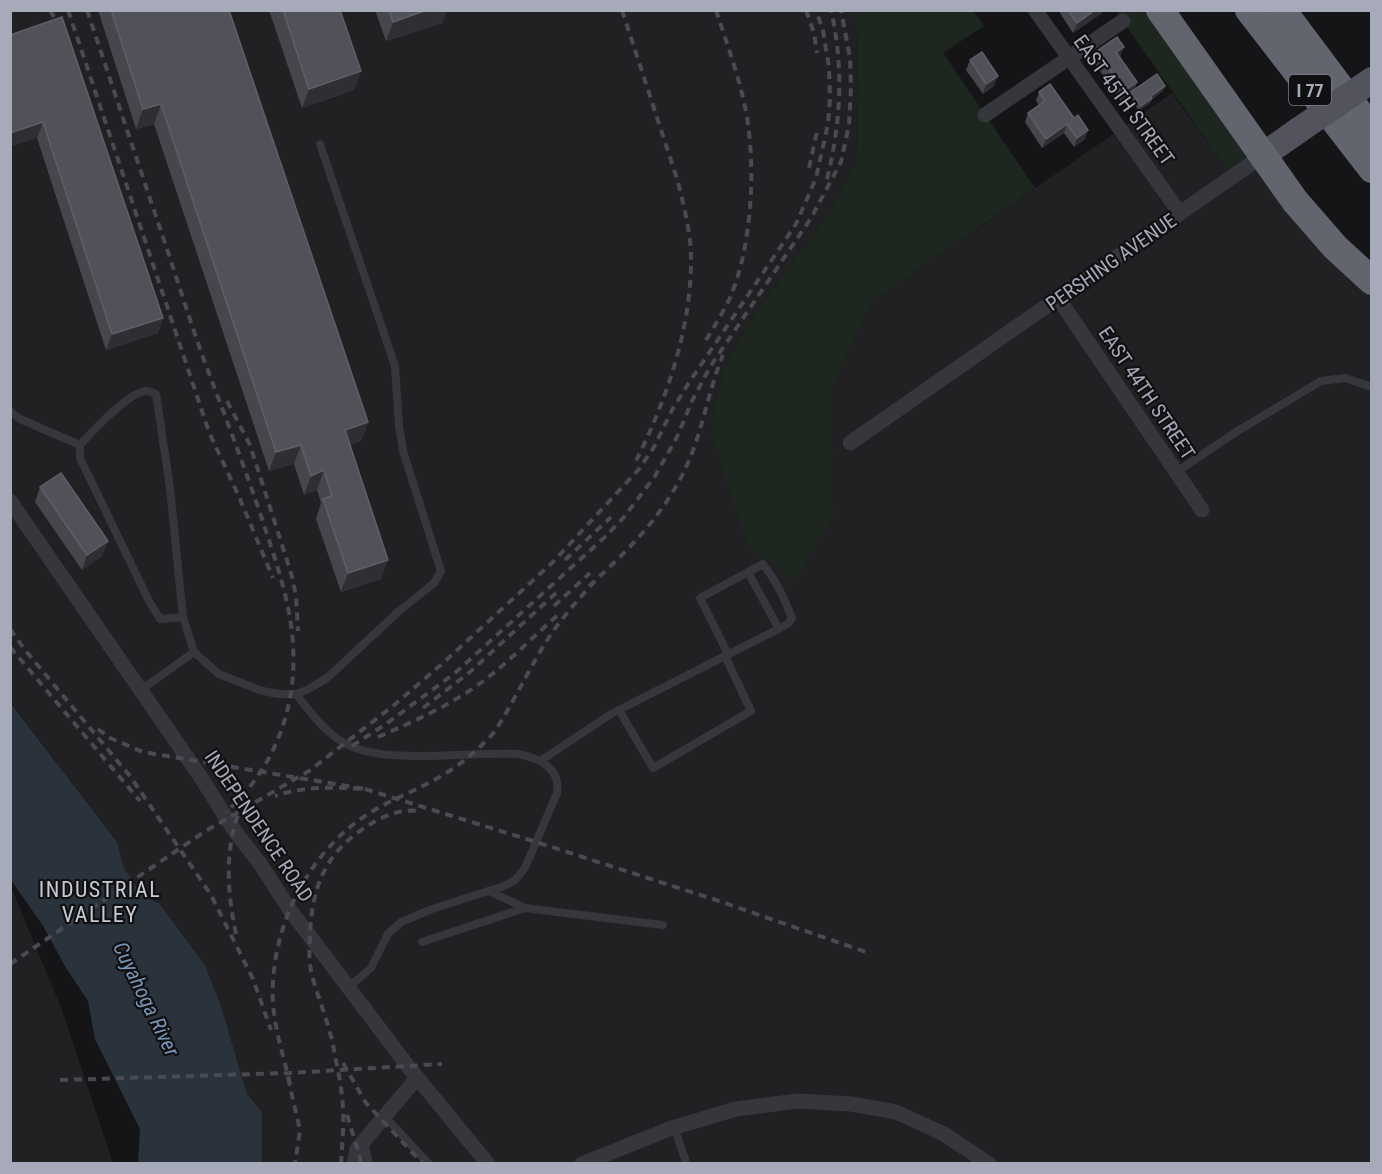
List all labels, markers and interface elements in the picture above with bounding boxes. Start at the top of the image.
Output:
street label: EAST 45TH STREET [1069,30,1179,170]
road number: I 77 [1289,75,1331,105]
street label: PERSHING AVENUE [1041,208,1181,316]
street label: EAST 44TH STREET [1094,322,1200,464]
street label: INDEPENDENCE ROAD [200,746,318,906]
district label: INDUSTRIAL VALLEY [39,877,161,927]
water label: Cuyahoga River [108,938,184,1061]

